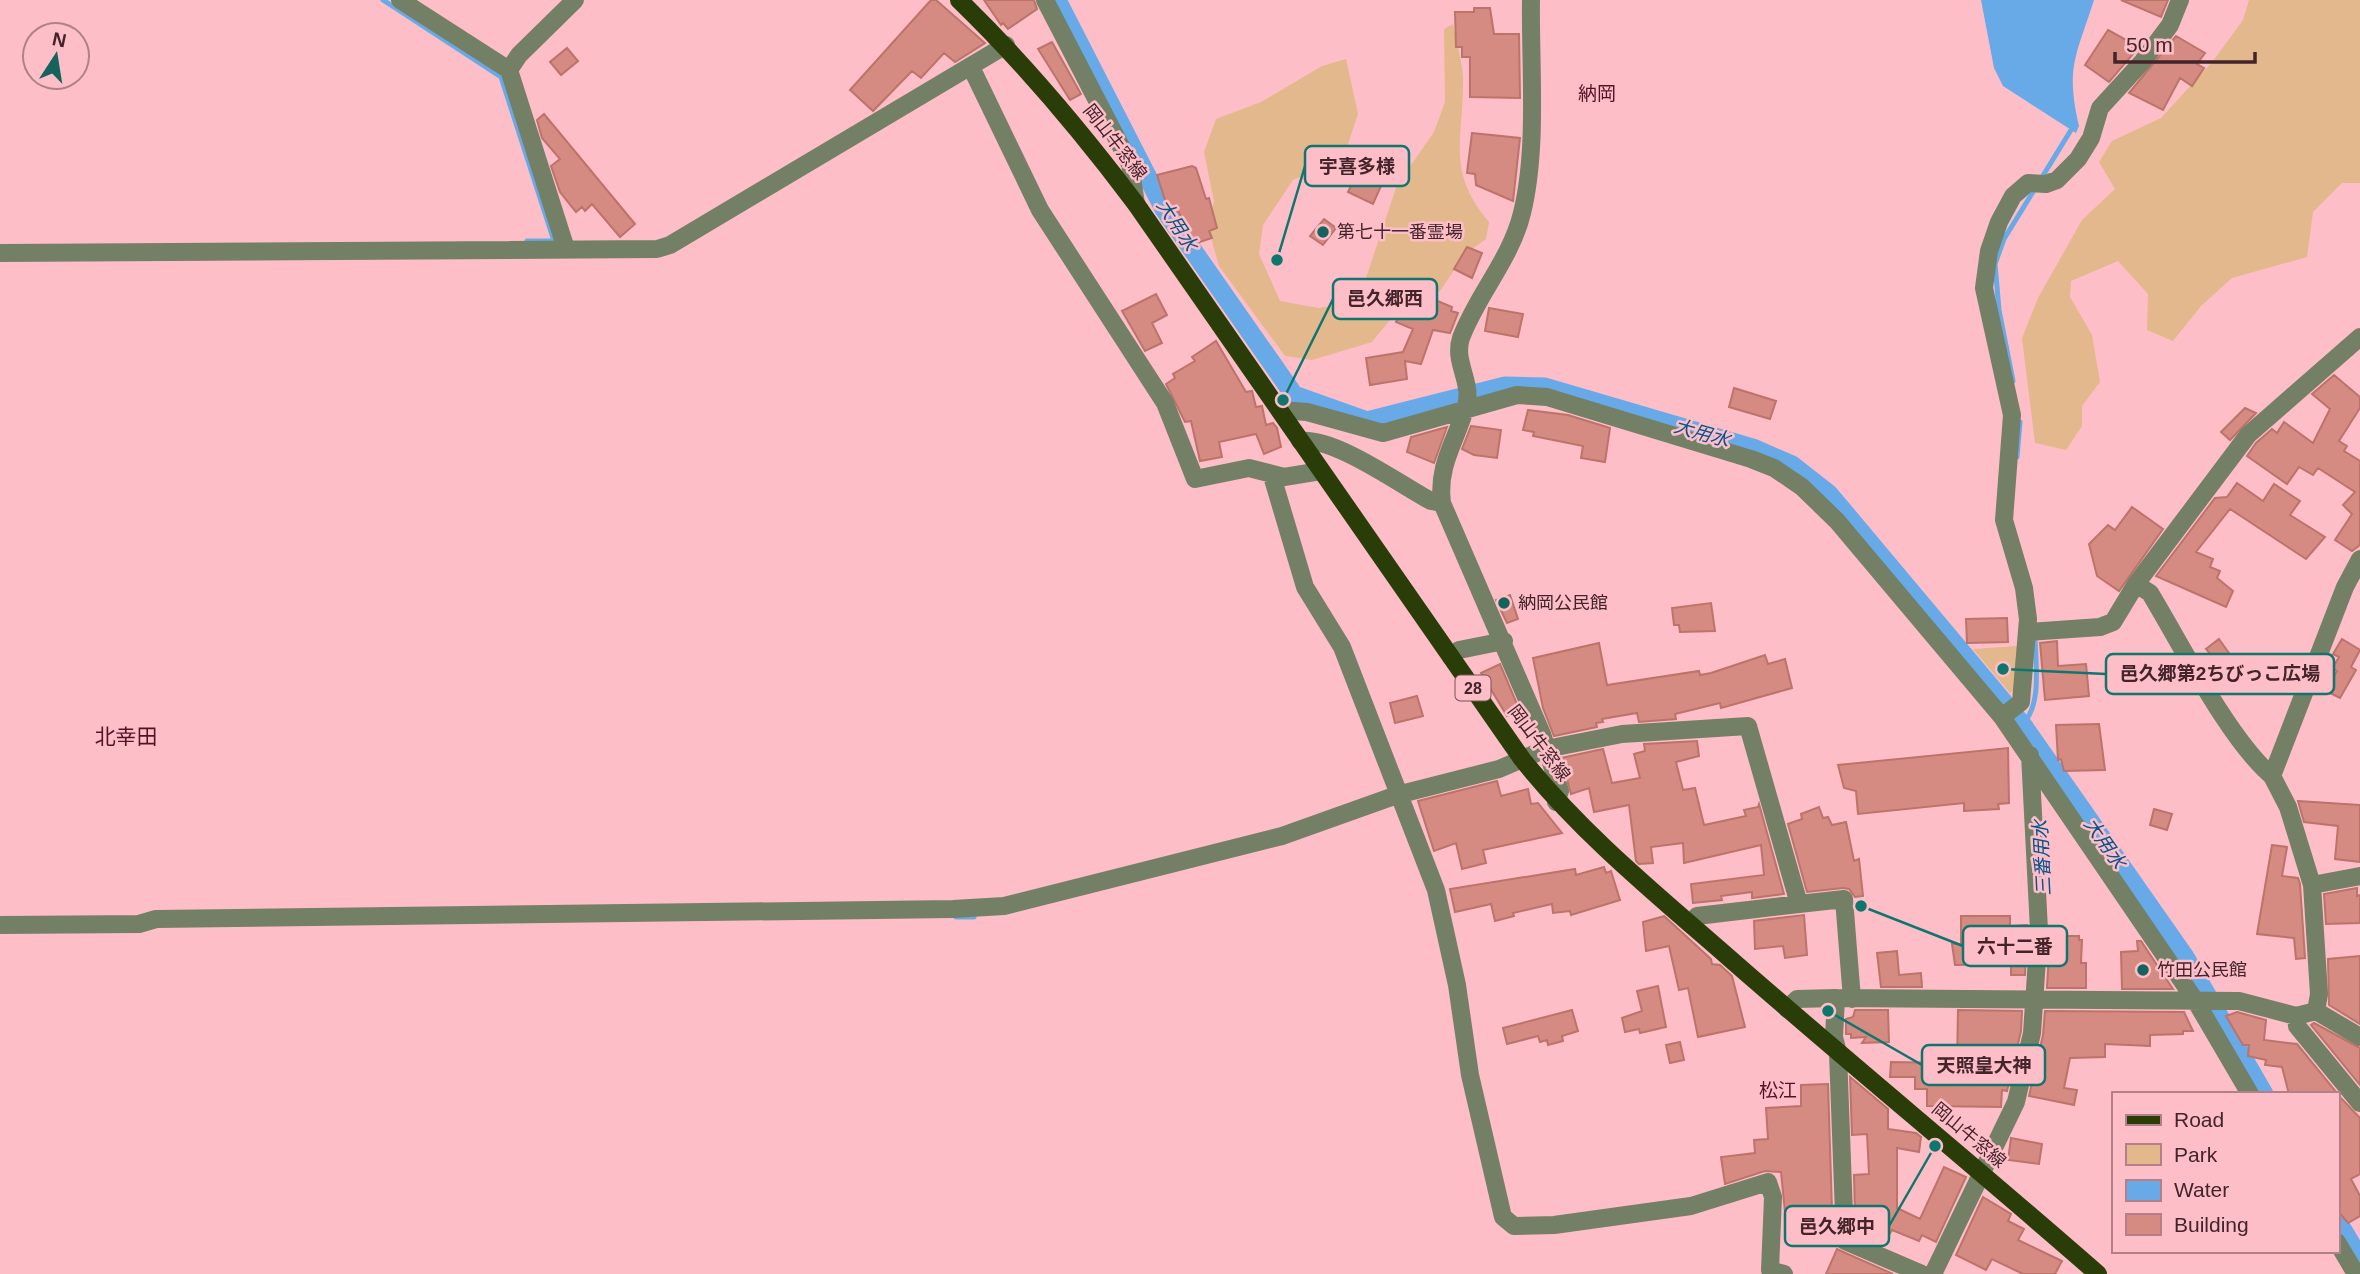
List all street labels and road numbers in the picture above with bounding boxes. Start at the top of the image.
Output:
street label: 岡山牛窓線 [1079,100,1151,184]
road number: 28 [1456,676,1490,701]
street label: 岡山牛窓線 [1504,701,1574,785]
street label: 岡山牛窓線 [1928,1098,2010,1172]

